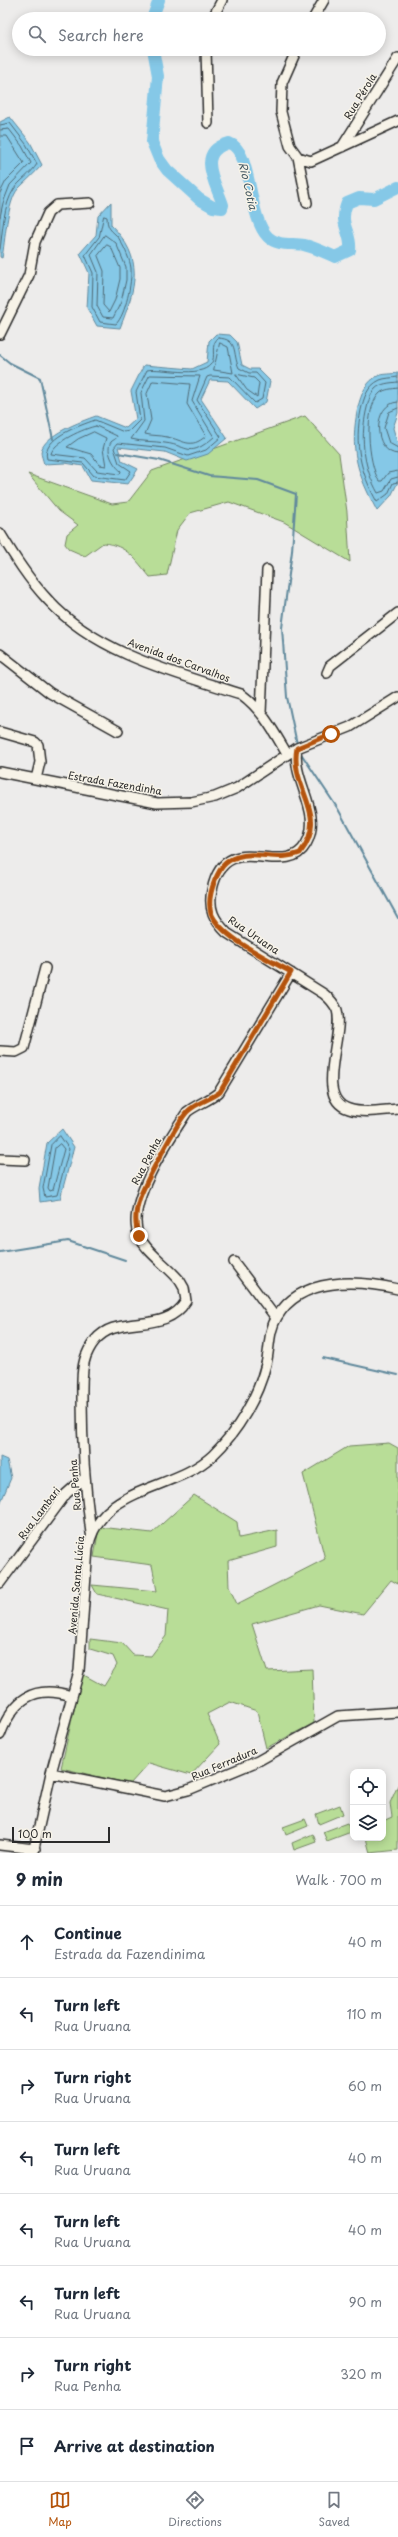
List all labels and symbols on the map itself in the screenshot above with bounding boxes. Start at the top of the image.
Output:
street label: Rua Pérola [339,69,380,122]
water label: Rio Cotia [235,160,262,212]
street label: Avenida dos Carvalhos [126,634,233,685]
route start [322,725,340,743]
street label: Estrada Fazendinha [67,767,164,798]
street label: Rua Uruana [226,912,283,958]
street label: Rua Penha [127,1134,165,1187]
route end [130,1227,148,1245]
street label: Rua Penha [65,1458,84,1511]
street label: Rua Lambari [14,1483,63,1542]
street label: Avenida Santa Lúcia [64,1534,87,1635]
street label: Rua Ferradura [189,1742,260,1783]
scale bar [12,1825,110,1844]

